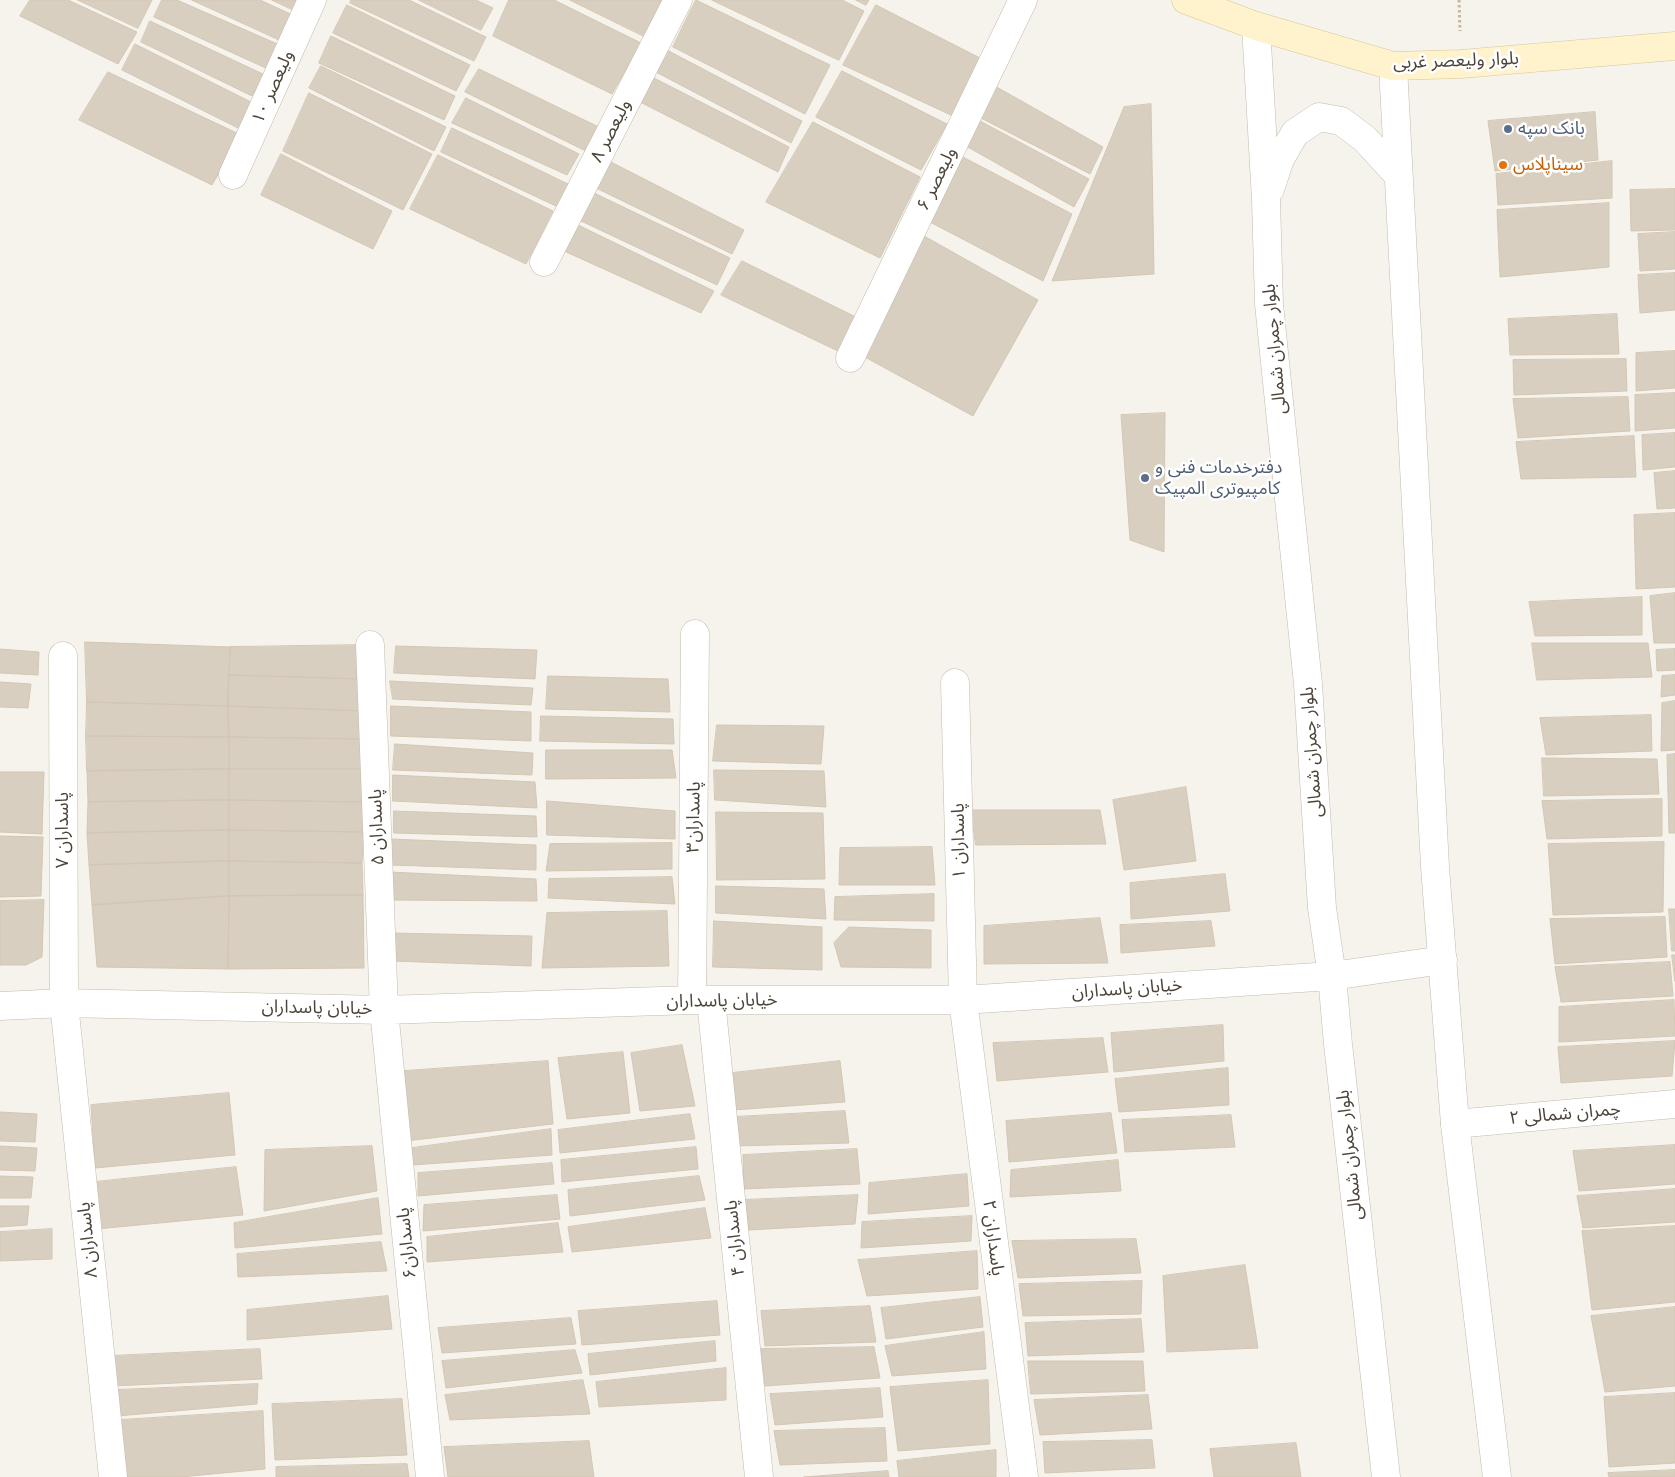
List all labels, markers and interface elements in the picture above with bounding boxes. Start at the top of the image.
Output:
street label: ولیعصر ۱۰ [247,47,299,127]
street label: بلوار ولیعصر غربی [1393,48,1519,74]
street label: ولیعصر ۸ [586,96,636,166]
place label: بانک سپه [1518,118,1585,140]
marker: بانک سپه [1502,123,1514,135]
street label: ولیعصر ۶ [912,144,962,214]
place label: سیناپلاس [1513,154,1583,176]
marker: سیناپلاس [1497,159,1509,171]
street label: بلوار چمران شمالی [1259,283,1291,415]
place label: دفترخدمات فنی و کامپیوتری المپیک [1155,457,1282,499]
marker: دفترخدمات فنی و کامپیوتری المپیک [1139,472,1151,484]
street label: بلوار چمران شمالی [1297,686,1327,818]
street label: پاسداران۳ [683,781,705,853]
street label: پاسداران ۵ [365,788,389,866]
street label: پاسداران ۷ [52,792,74,868]
street label: پاسداران ۱ [948,803,970,879]
street label: خیابان پاسداران [1071,974,1183,1004]
street label: خیابان پاسداران [666,989,778,1013]
street label: خیابان پاسداران [261,996,373,1020]
street label: بلوار چمران شمالی [1332,1089,1368,1221]
street label: چمران شمالی ۲ [1508,1098,1622,1130]
street label: پاسداران ۴ [720,1199,750,1277]
street label: پاسداران ۲ [978,1199,1008,1277]
street label: پاسداران ۸ [73,1201,103,1279]
street label: پاسداران۶ [393,1206,421,1280]

